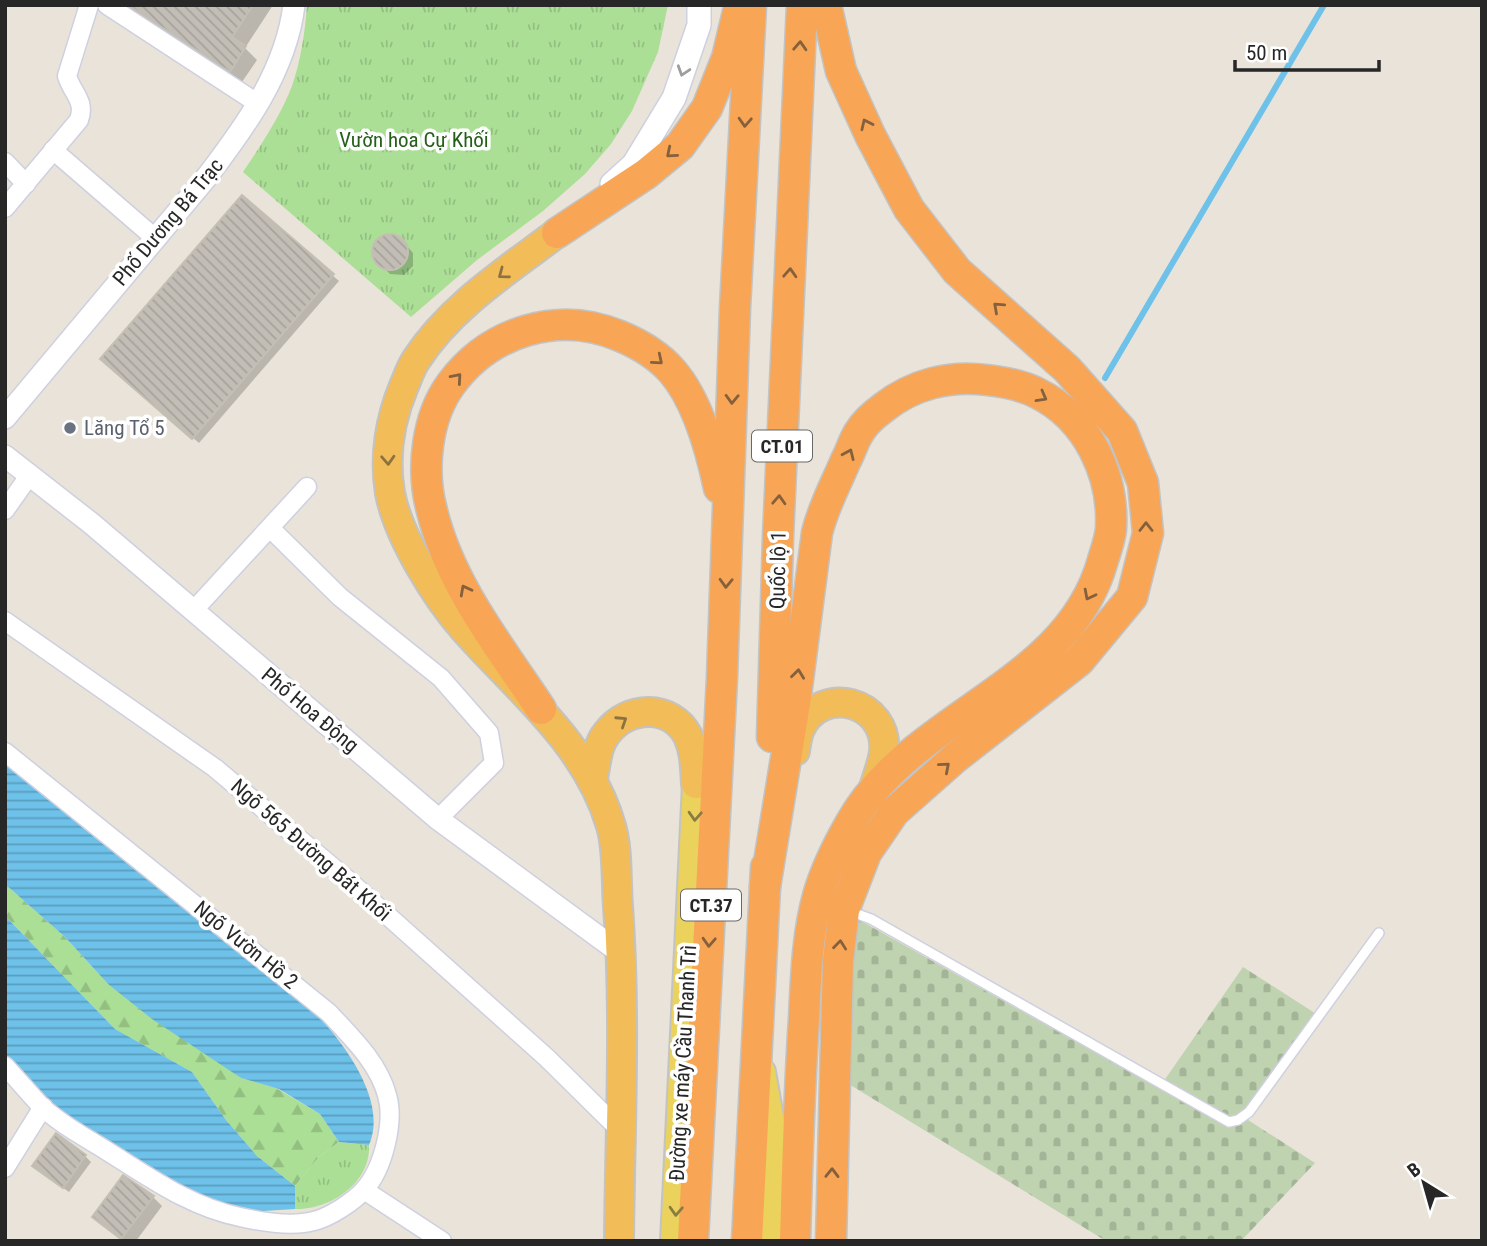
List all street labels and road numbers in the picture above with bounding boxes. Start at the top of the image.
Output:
street label: Phố Dương Bá Trạc [108,154,228,290]
road number: CT.01 [752,430,812,462]
street label: Quốc lộ 1 [765,531,791,609]
street label: Phố Hoa Động [257,663,363,757]
street label: Ngõ 565 Đường Bát Khối [226,774,396,926]
road number: CT.37 [681,890,741,920]
street label: Ngõ Vườn Hồ 2 [189,896,303,994]
street label: Đường xe máy Cầu Thanh Trì [665,944,701,1182]

